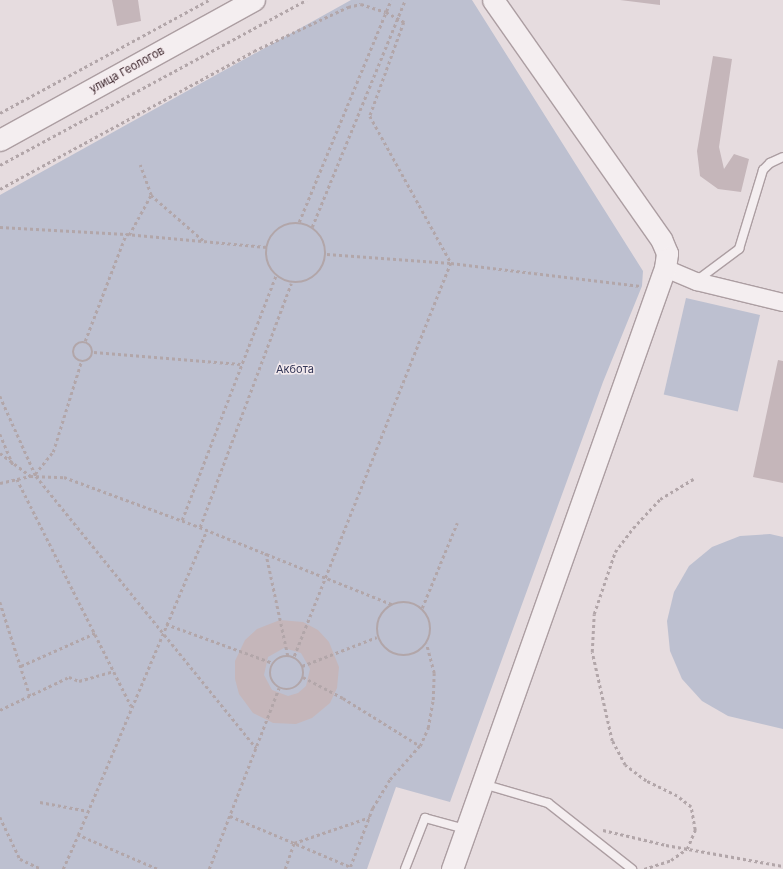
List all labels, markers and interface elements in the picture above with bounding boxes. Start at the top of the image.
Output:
street label: улица Геологов [87,44,167,96]
park label: Акбота [276,362,314,376]

